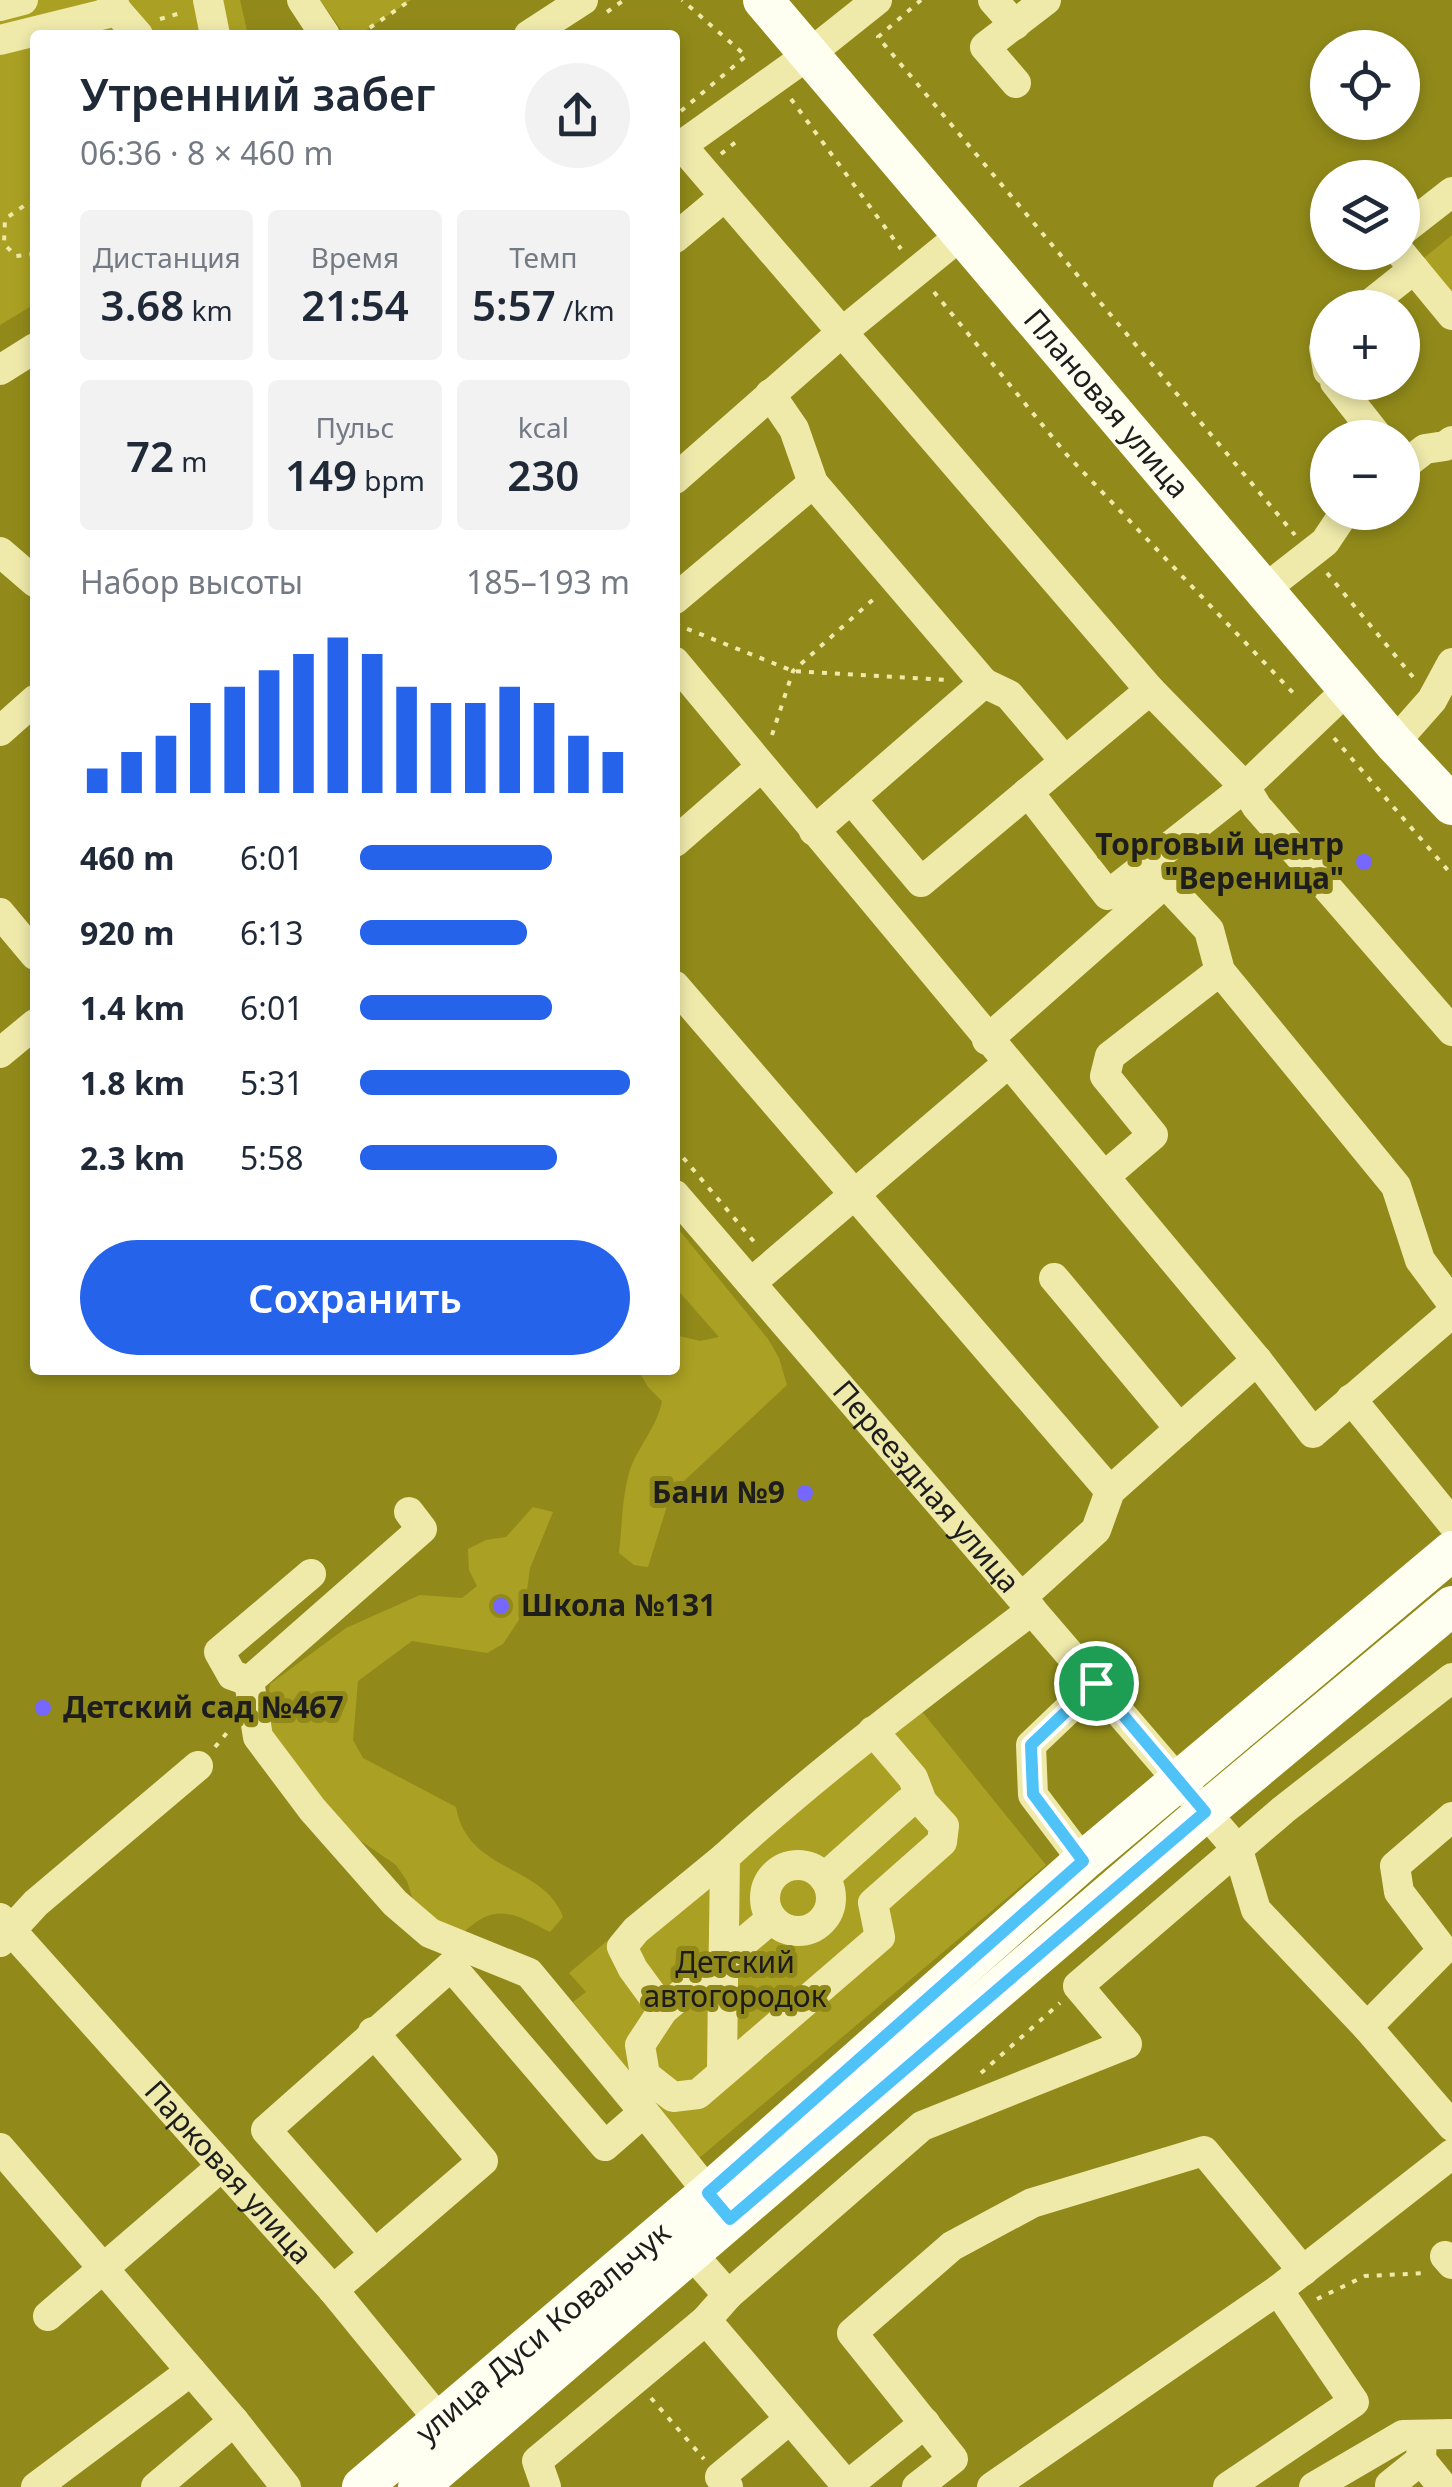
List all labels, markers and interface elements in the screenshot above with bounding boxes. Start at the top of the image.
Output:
map controls [1310,30,1420,530]
button: locate [1310,30,1420,140]
text: Утренний забег [80,63,436,124]
button: share [525,63,630,168]
text: 06:36 · 8 × 460 m [80,131,333,174]
button: layers [1310,160,1420,270]
text: Дистанция [93,238,241,276]
text: Время [311,238,399,276]
text: Темп [509,238,578,276]
text: 3.68 [101,276,184,333]
text: 21:54 [301,276,409,333]
text: 5:57 [472,276,556,333]
button: + [1310,290,1420,400]
text: km [184,291,233,329]
text: /km [556,291,615,329]
street label: Плановая улица [1015,300,1199,506]
text: Пульс [316,408,394,446]
text: kcal [518,408,569,446]
button: − [1310,420,1420,530]
text: 72 [126,427,174,484]
text: m [174,442,207,480]
text: 149 [285,446,357,503]
text: 230 [507,446,579,503]
text: bpm [357,461,425,499]
text: Набор высоты [80,560,303,603]
text: 185–193 m [466,560,630,603]
place label: Торговый центр "Вереница" [1095,823,1344,898]
text: 460 m [80,836,174,879]
text: 6:01 [240,836,304,879]
marker: Торговый центр "Вереница" [1353,851,1375,873]
text: 920 m [80,911,174,954]
text: 6:13 [240,911,304,954]
text: 1.4 km [80,986,185,1029]
text: 6:01 [240,986,304,1029]
text: 1.8 km [80,1061,185,1104]
text: 5:31 [240,1061,304,1104]
text: 2.3 km [80,1136,185,1179]
text: 5:58 [240,1136,304,1179]
button: Сохранить [80,1240,630,1355]
street label: Переездная улица [824,1371,1030,1601]
place label: Бани №9 [652,1471,785,1512]
marker: Бани №9 [794,1482,816,1504]
place label: Школа №131 [521,1584,716,1625]
marker: Школа №131 [490,1595,512,1617]
pin [1054,1641,1139,1726]
icon: arrive [1069,1656,1124,1711]
place label: Детский сад №467 [63,1686,344,1727]
marker: Детский сад №467 [32,1697,54,1719]
park label: Детский автогородок [643,1941,827,2016]
street label: Парковая улица [136,2071,323,2273]
street label: улица Дуси Ковальчук [406,2212,679,2452]

